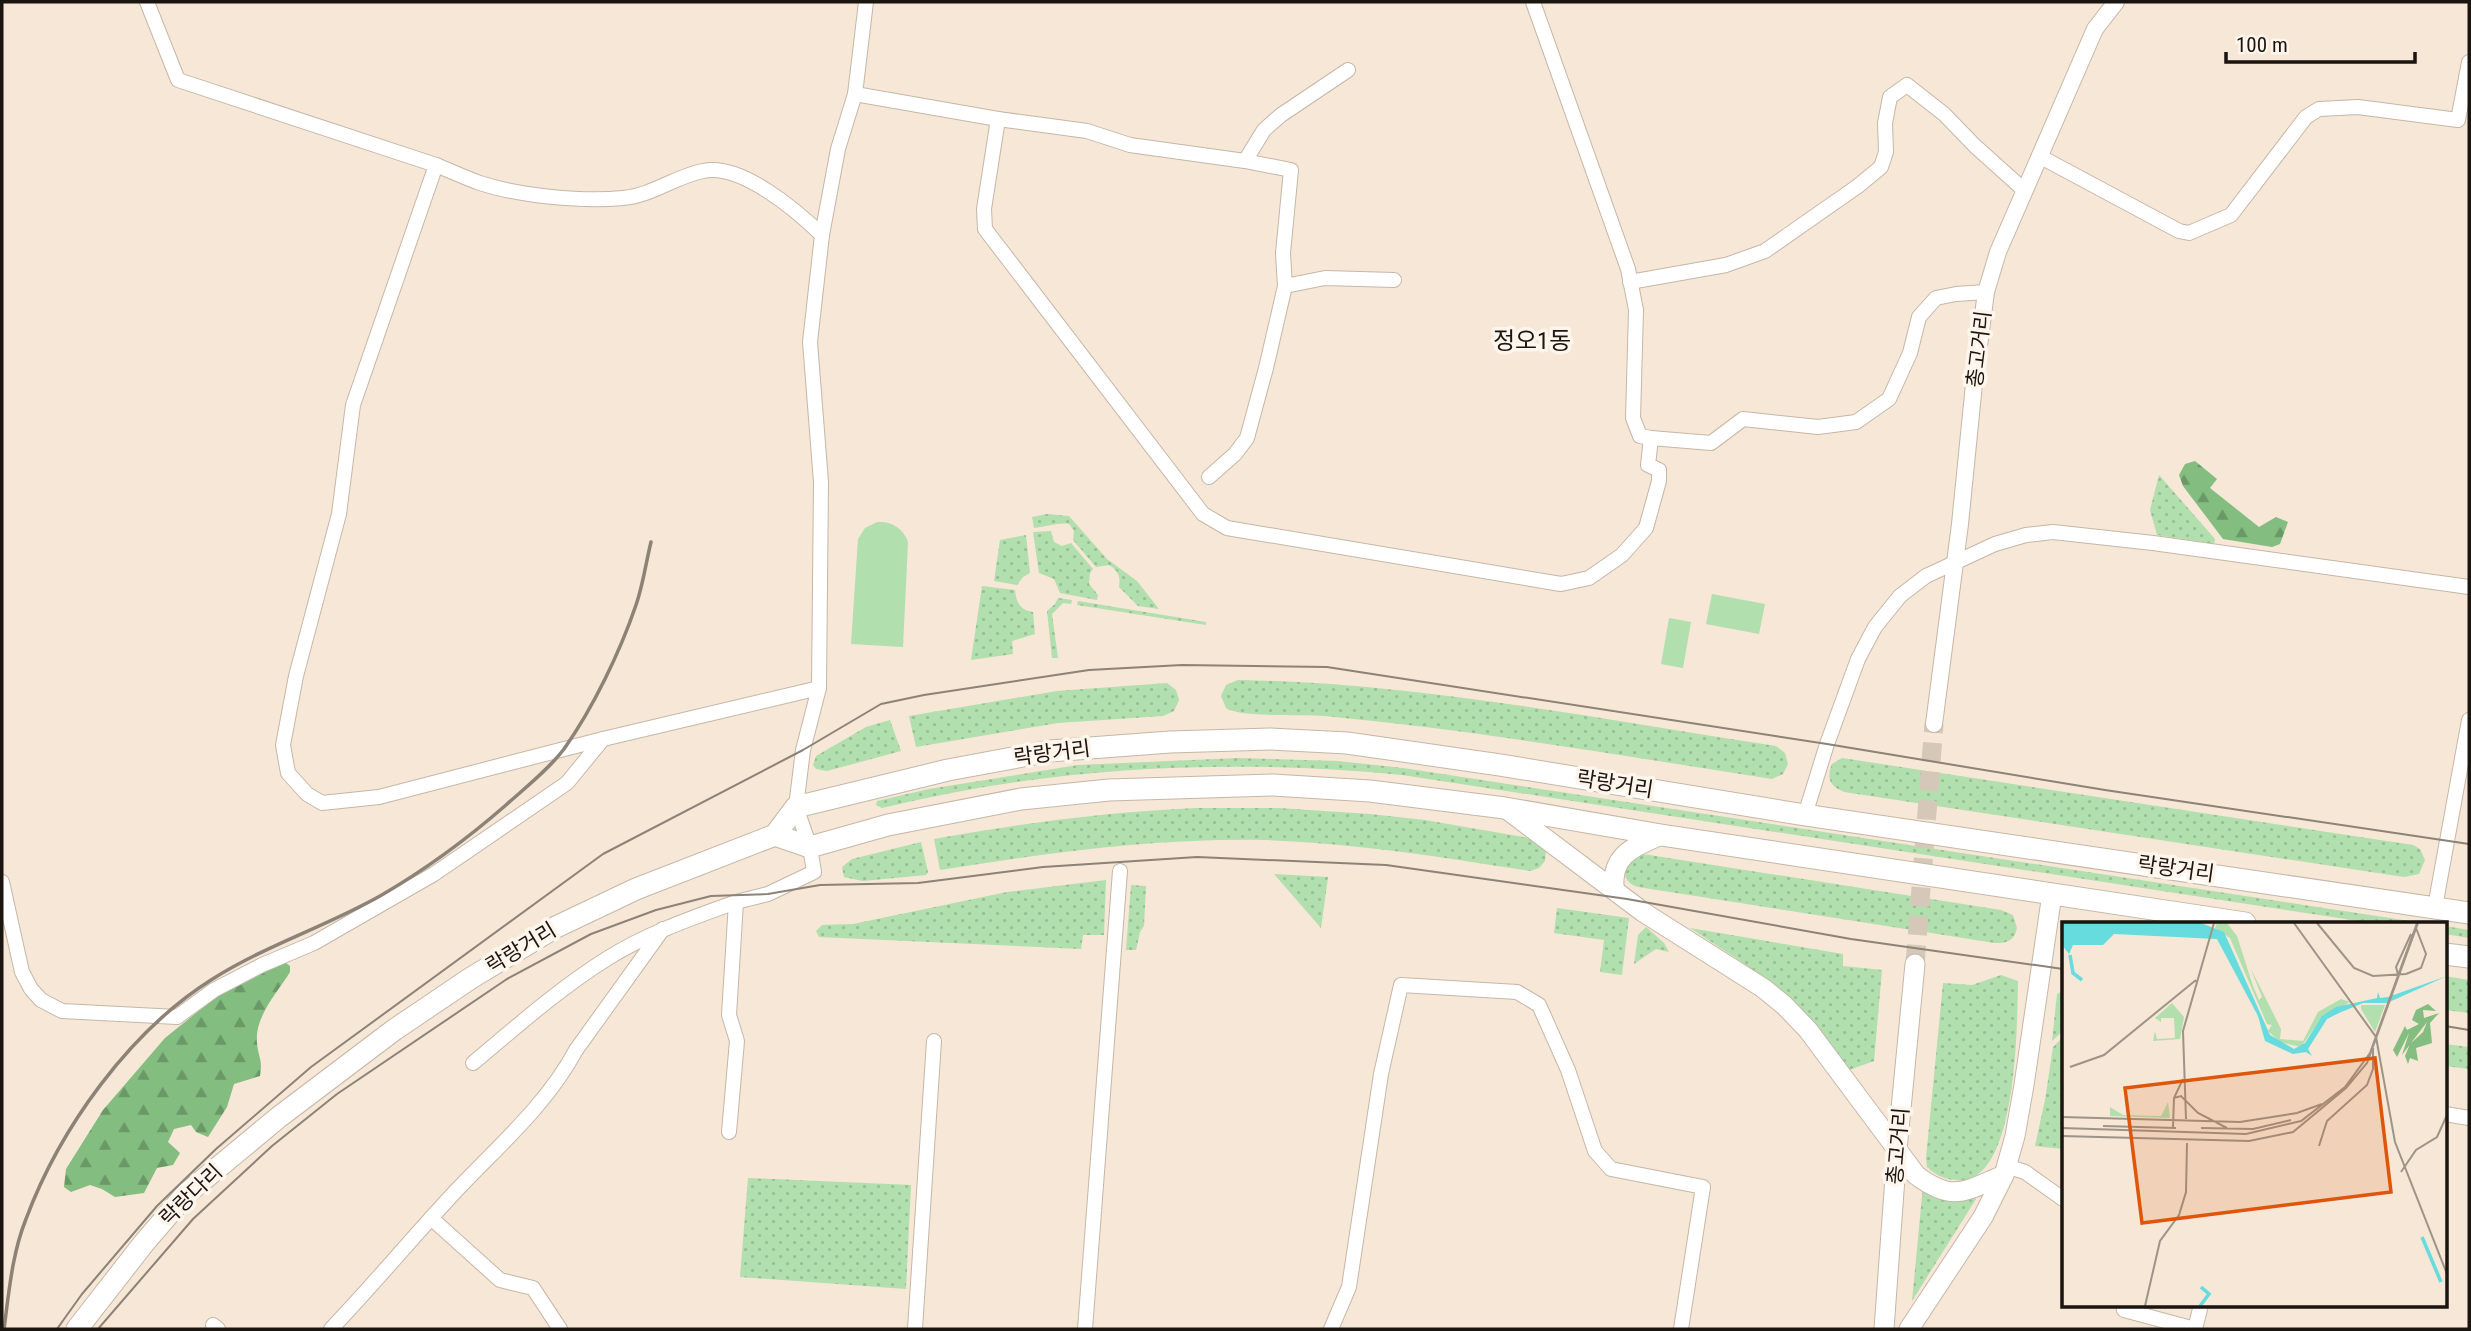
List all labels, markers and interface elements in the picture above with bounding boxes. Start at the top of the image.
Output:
scale bar [2226,21,2415,65]
text: 100 m [2236,33,2288,57]
street label: 총고거리 [1962,309,1996,389]
district label: 정오1동 [1493,327,1571,355]
street label: 락랑거리 [1012,736,1092,770]
street label: 락랑거리 [1575,766,1655,802]
street label: 락랑거리 [2136,852,2216,886]
street label: 락랑거리 [482,918,560,978]
inset map [2062,922,2446,1306]
street label: 총고거리 [1883,1106,1913,1186]
street label: 락랑다리 [155,1160,227,1230]

